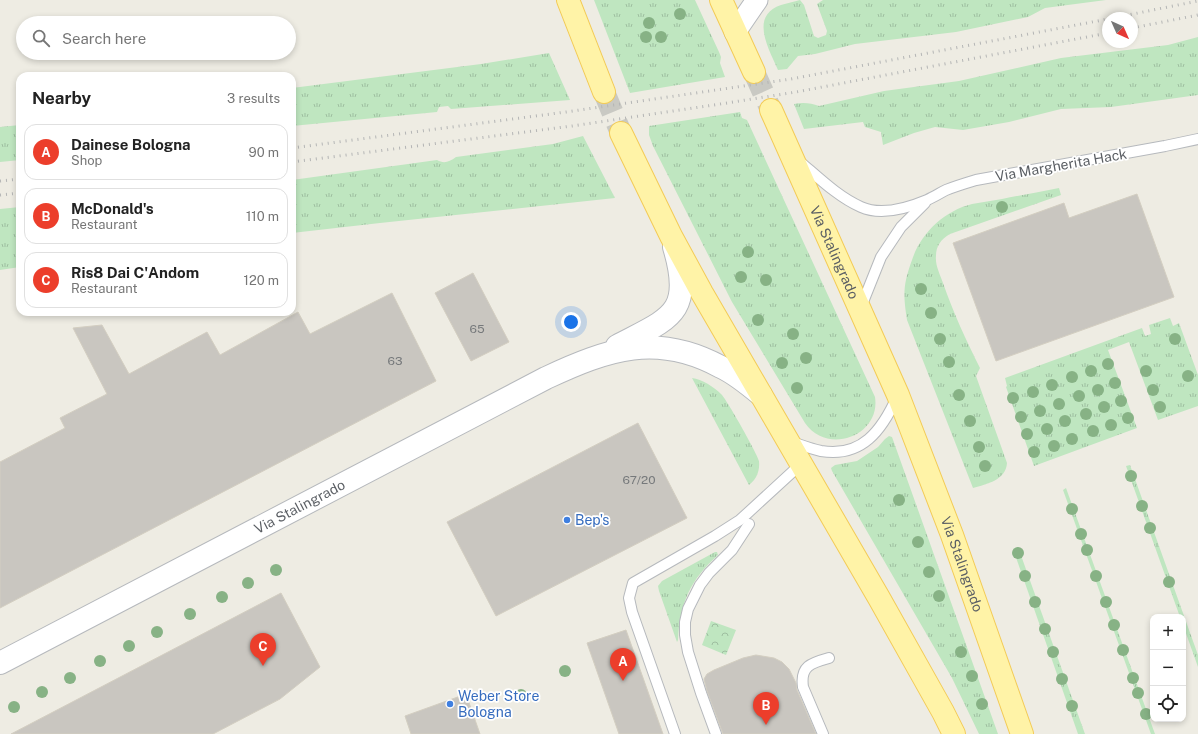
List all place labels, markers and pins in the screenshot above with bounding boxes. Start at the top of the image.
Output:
place label: Bep's [575,512,609,528]
marker: Bep's [562,515,572,525]
pin: C [250,633,276,666]
pin: A [610,648,636,681]
place label: Weber Store Bologna [458,688,539,720]
pin: B [753,692,779,725]
marker: Weber Store Bologna [445,699,455,709]

